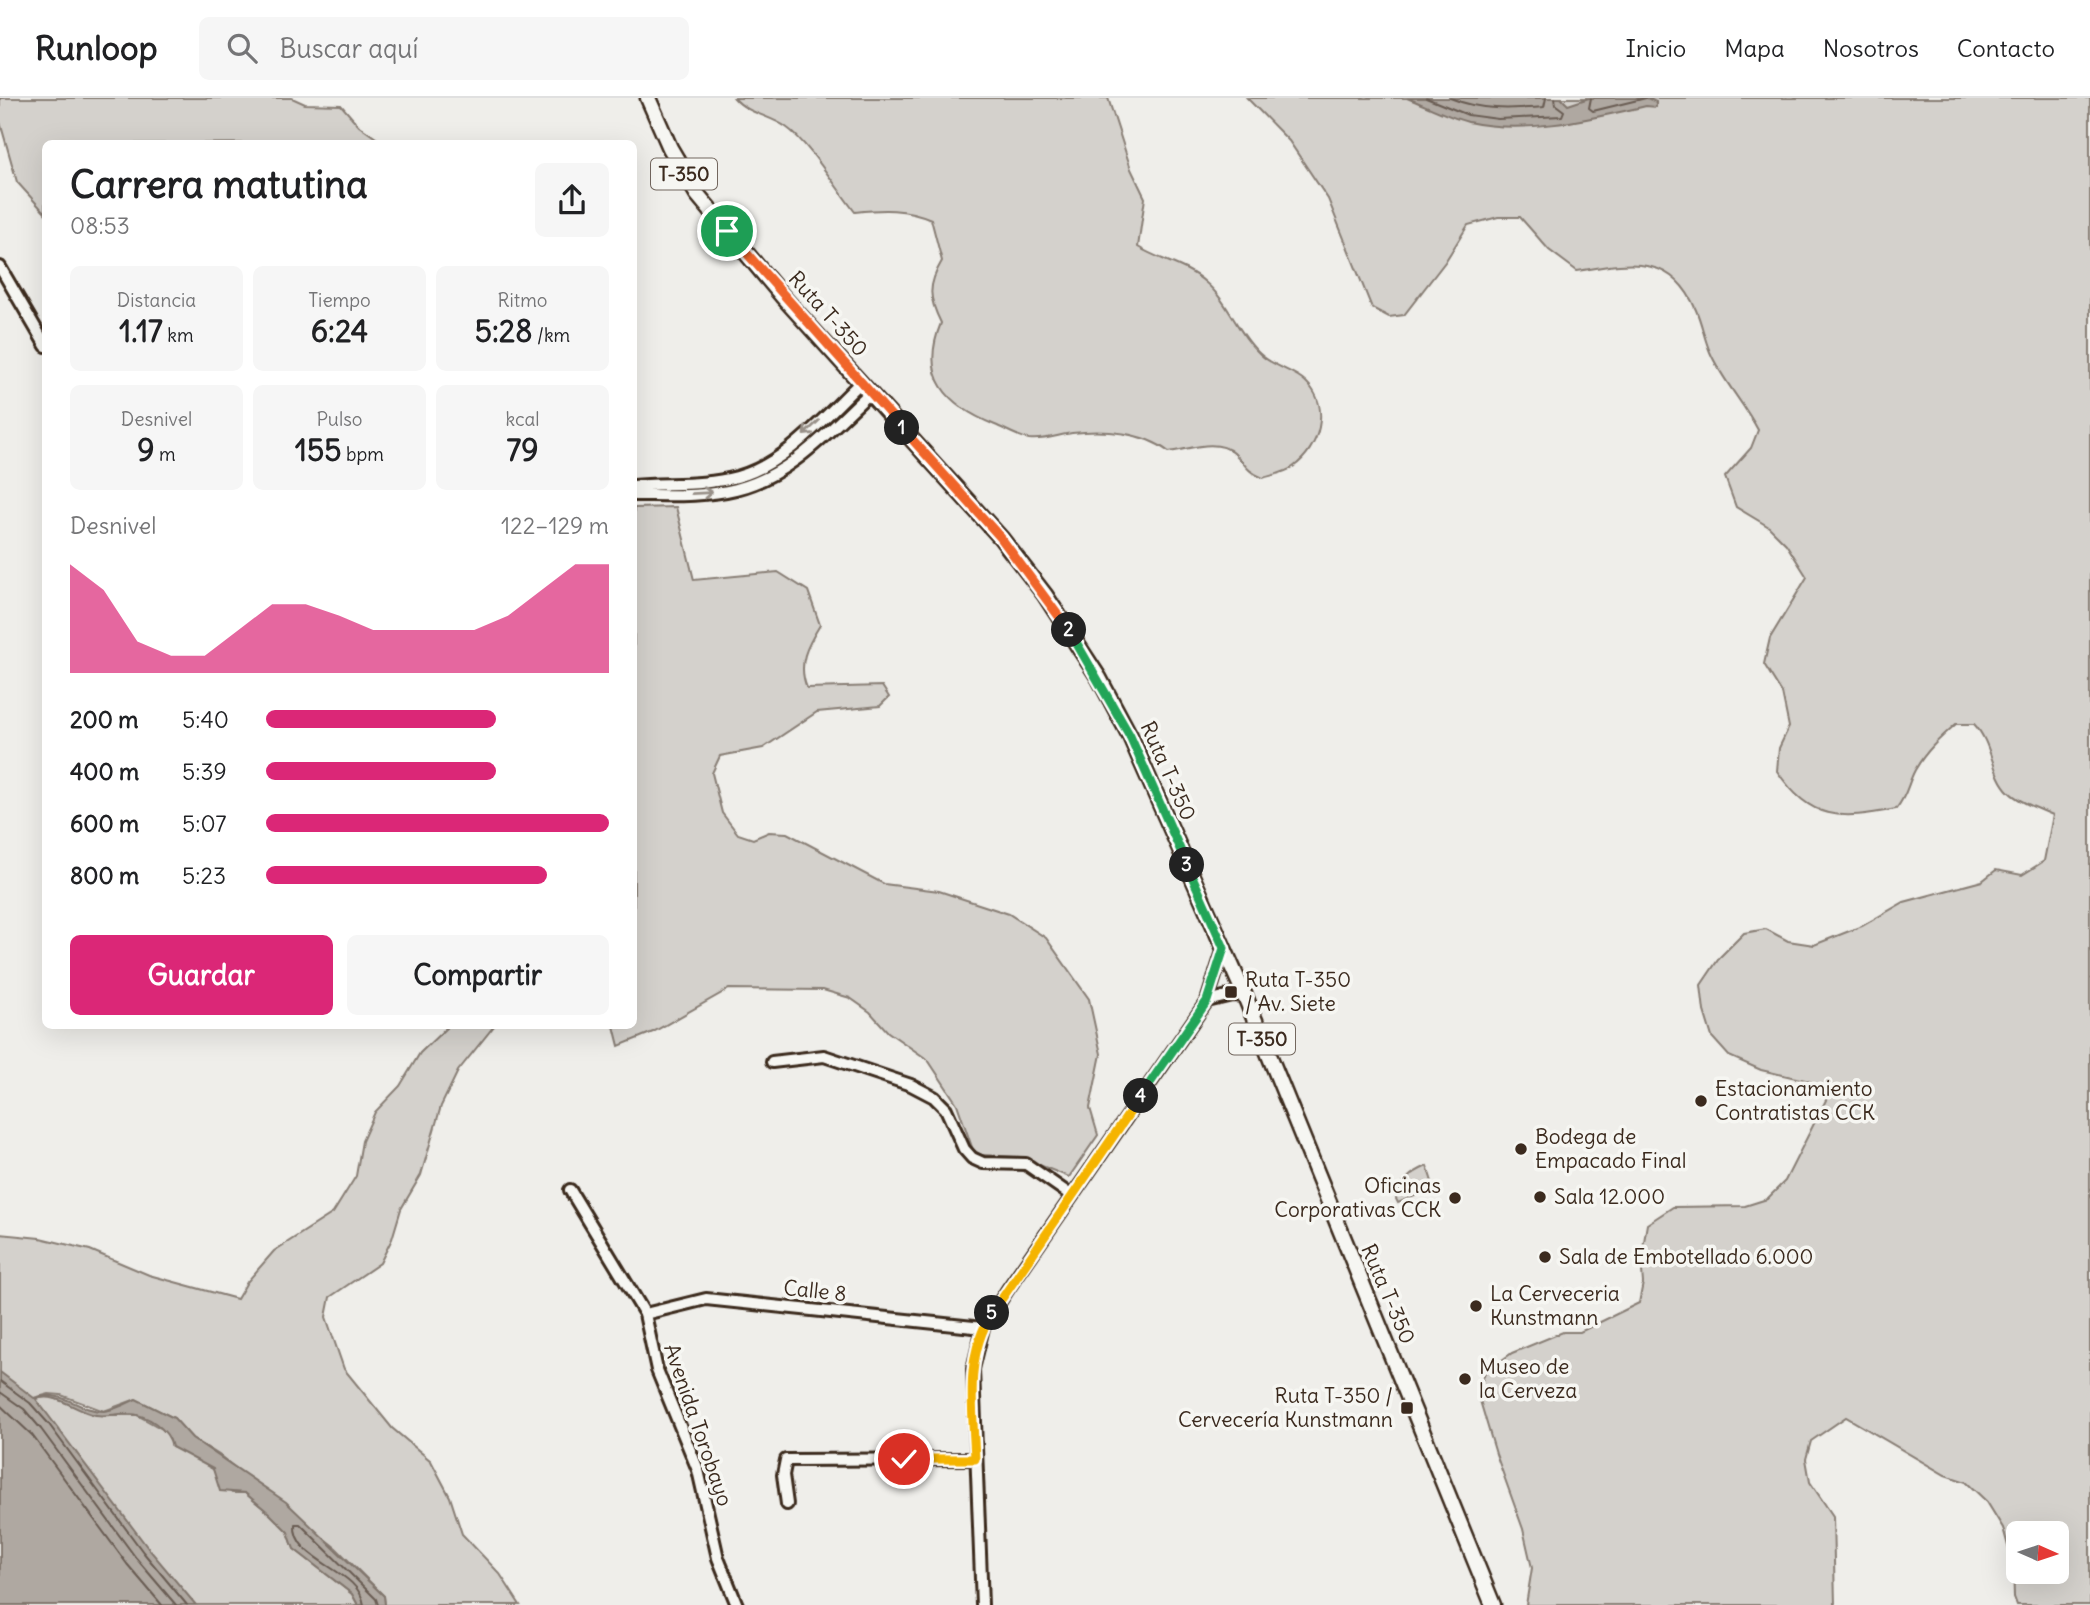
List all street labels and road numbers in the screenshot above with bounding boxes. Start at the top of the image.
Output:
road number: T-350 [651,158,717,190]
street label: Ruta T-350 [783,265,874,362]
street label: Ruta T-350 [1135,717,1202,825]
road number: T-350 [1229,1023,1295,1054]
street label: Ruta T-350 [1355,1240,1422,1348]
street label: Calle 8 [782,1274,848,1307]
street label: Avenida Torobayo [658,1340,739,1510]

